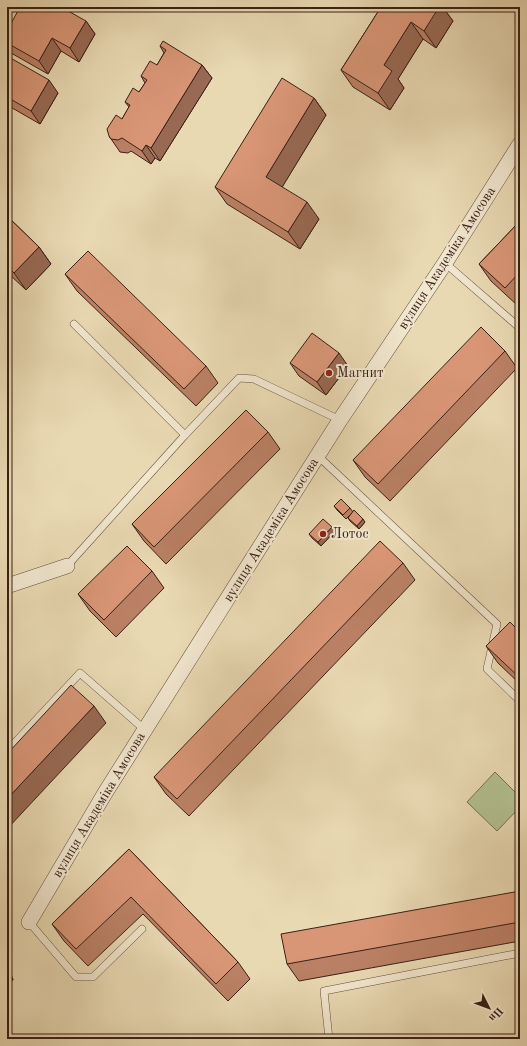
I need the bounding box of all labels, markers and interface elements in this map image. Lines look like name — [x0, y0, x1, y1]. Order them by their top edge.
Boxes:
street label: вулиця Академіка Амосова — [396, 184, 498, 332]
place label: Магнит — [337, 366, 384, 380]
marker: Магнит — [324, 368, 334, 378]
street label: вулиця Академіка Амосова — [221, 455, 321, 604]
place label: Лотос — [331, 527, 369, 541]
marker: Лотос — [318, 529, 328, 539]
street label: вулиця Академіка Амосова — [50, 730, 148, 880]
north arrow — [469, 988, 509, 1028]
text: Пн — [486, 1004, 504, 1023]

